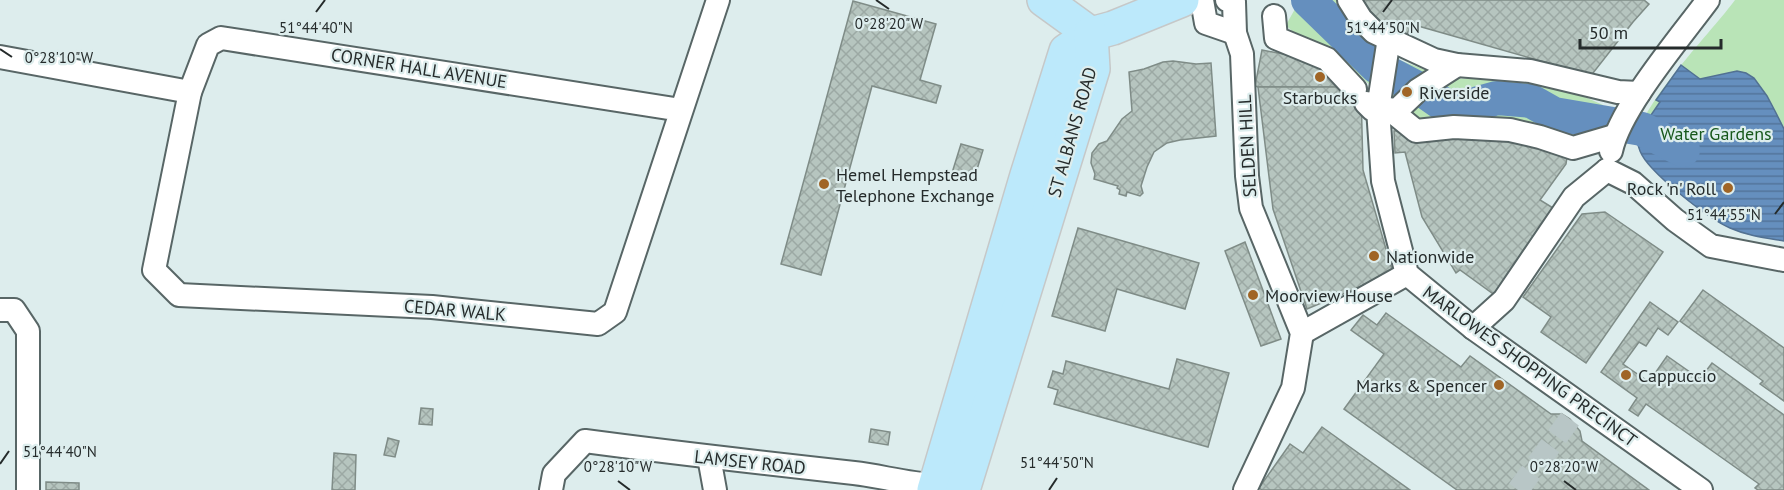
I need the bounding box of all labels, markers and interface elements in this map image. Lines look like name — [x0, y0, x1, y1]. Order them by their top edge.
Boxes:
scale bar — [1580, 12, 1721, 50]
text: 0°28'20"W — [855, 14, 924, 33]
text: 51°44'40"N — [279, 18, 353, 37]
text: 51°44'50"N — [1346, 18, 1420, 37]
text: 50 m — [1589, 21, 1628, 44]
street label: CORNER HALL AVENUE — [329, 43, 509, 93]
text: 0°28'10"W — [25, 48, 94, 67]
street label: ST ALBANS ROAD — [1042, 64, 1102, 200]
marker: Starbucks — [1313, 70, 1327, 84]
place label: Riverside — [1419, 81, 1490, 104]
marker: Riverside — [1400, 85, 1414, 99]
place label: Starbucks — [1283, 86, 1357, 109]
street label: SELDEN HILL — [1233, 94, 1261, 198]
park label: Water Gardens — [1660, 122, 1772, 145]
place label: Hemel Hempstead Telephone Exchange — [836, 163, 994, 207]
marker: Hemel Hempstead Telephone Exchange — [817, 177, 831, 191]
place label: Rock 'n' Roll — [1627, 177, 1717, 200]
marker: Rock 'n' Roll — [1721, 181, 1735, 195]
text: 51°44'55"N — [1687, 205, 1761, 224]
place label: Nationwide — [1386, 245, 1474, 268]
marker: Nationwide — [1367, 249, 1381, 263]
street label: MARLOWES SHOPPING PRECINCT — [1418, 280, 1642, 452]
place label: Moorview House — [1265, 284, 1393, 307]
marker: Moorview House — [1246, 288, 1260, 302]
street label: CEDAR WALK — [403, 294, 507, 326]
place label: Cappuccio — [1638, 364, 1716, 387]
marker: Cappuccio — [1619, 368, 1633, 382]
place label: Marks & Spencer — [1356, 374, 1487, 397]
marker: Marks & Spencer — [1492, 378, 1506, 392]
text: 51°44'40"N — [23, 442, 97, 461]
street label: LAMSEY ROAD — [693, 445, 807, 479]
text: 51°44'50"N — [1020, 453, 1094, 472]
text: 0°28'10"W — [584, 457, 653, 476]
text: 0°28'20"W — [1530, 457, 1599, 476]

